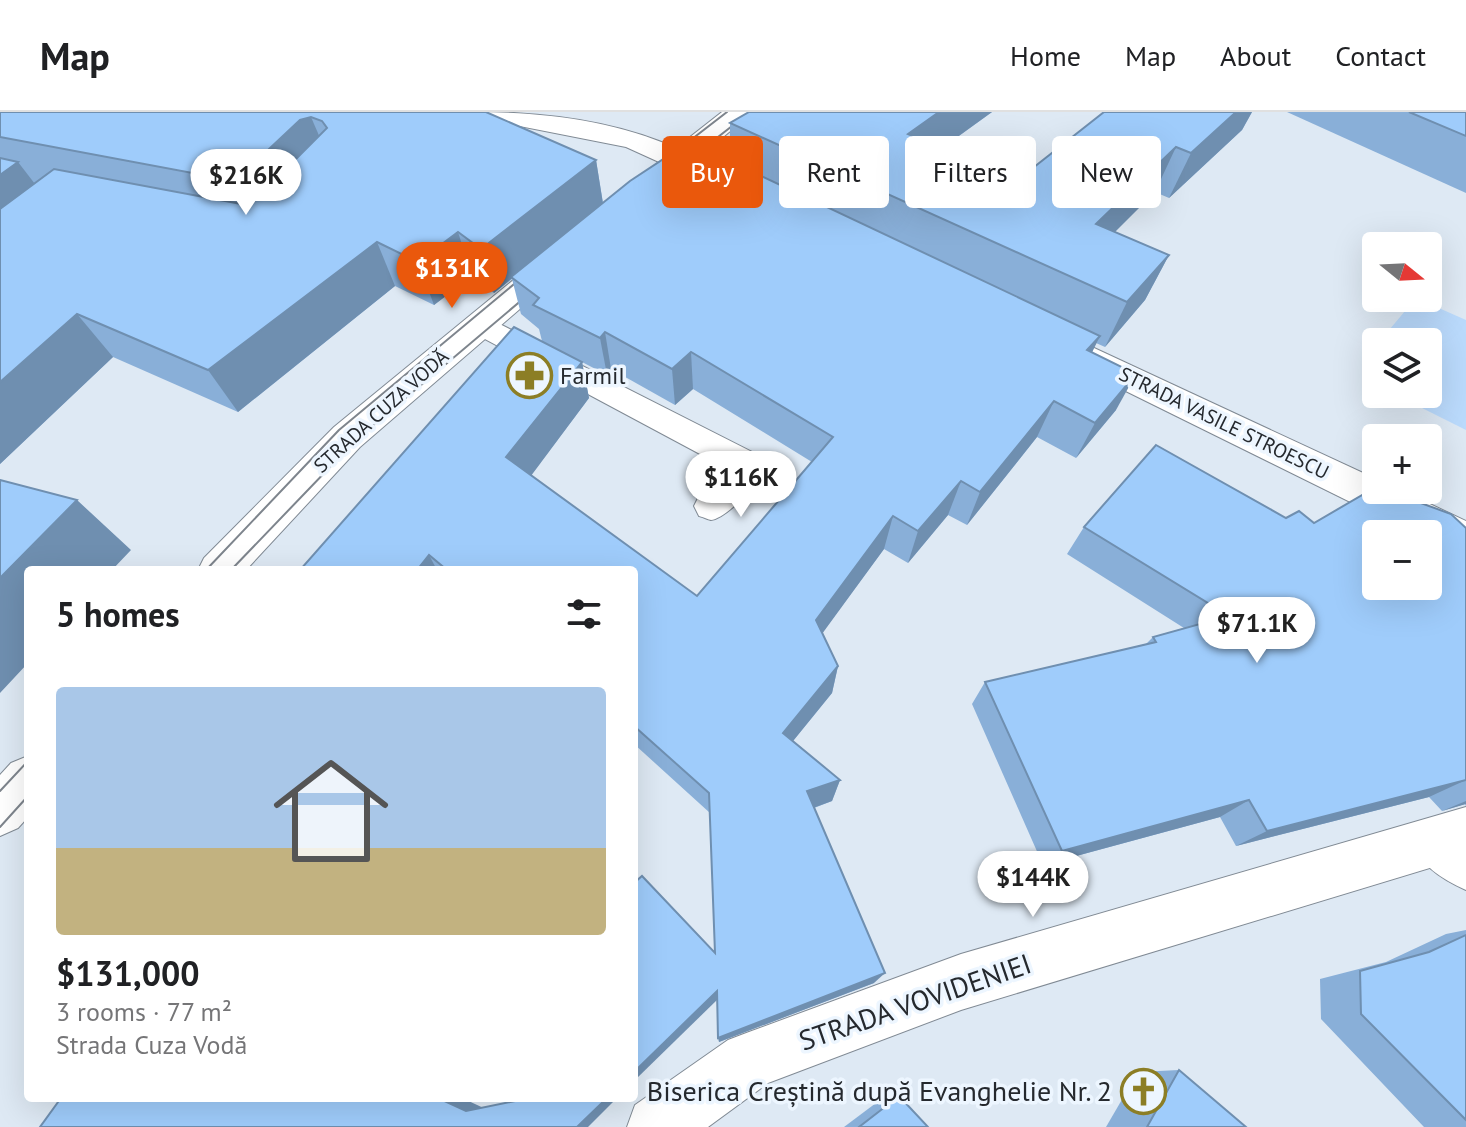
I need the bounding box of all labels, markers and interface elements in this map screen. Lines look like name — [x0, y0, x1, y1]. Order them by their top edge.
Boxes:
text: Map — [40, 31, 110, 80]
text: Home — [1010, 37, 1081, 74]
text: Map — [1125, 37, 1176, 74]
text: About — [1220, 37, 1291, 74]
text: Contact — [1335, 37, 1426, 74]
chip: Buy — [662, 136, 763, 208]
chip: Rent — [779, 136, 889, 208]
chip: Filters — [905, 136, 1036, 208]
chip: New — [1052, 136, 1161, 208]
pin: $216K — [190, 149, 302, 217]
text: $216K — [208, 158, 284, 191]
north arrow — [1362, 232, 1442, 312]
map controls — [1362, 232, 1442, 600]
pin: $131K — [396, 242, 508, 310]
text: $131K — [414, 251, 490, 284]
button: layers — [1362, 328, 1442, 408]
street label: STRADA CUZA VODĂ — [308, 343, 454, 479]
pharmacy icon: Farmil — [505, 352, 553, 400]
place label: Farmil — [560, 360, 625, 391]
street label: STRADA VASILE STROESCU — [1115, 361, 1333, 485]
button: + — [1362, 424, 1442, 504]
pin: $116K — [685, 451, 797, 519]
text: $116K — [703, 460, 779, 493]
button: − — [1362, 520, 1442, 600]
text: 5 homes — [56, 592, 180, 636]
icon: filters — [562, 592, 606, 636]
pin: $71.1K — [1192, 597, 1322, 665]
text: $71.1K — [1216, 606, 1298, 639]
icon: home — [259, 739, 403, 883]
pin: $144K — [977, 851, 1089, 919]
text: $144K — [995, 860, 1071, 893]
street label: STRADA VOVIDENIEI — [794, 944, 1036, 1059]
text: $131,000 — [56, 951, 200, 995]
text: 3 rooms · 77 m² — [56, 995, 232, 1028]
text: Strada Cuza Vodă — [56, 1028, 247, 1061]
church icon: Biserica Creștină după Evanghelie Nr. 2 — [1119, 1067, 1167, 1115]
place label: Biserica Creștină după Evanghelie Nr. 2 — [647, 1072, 1112, 1109]

